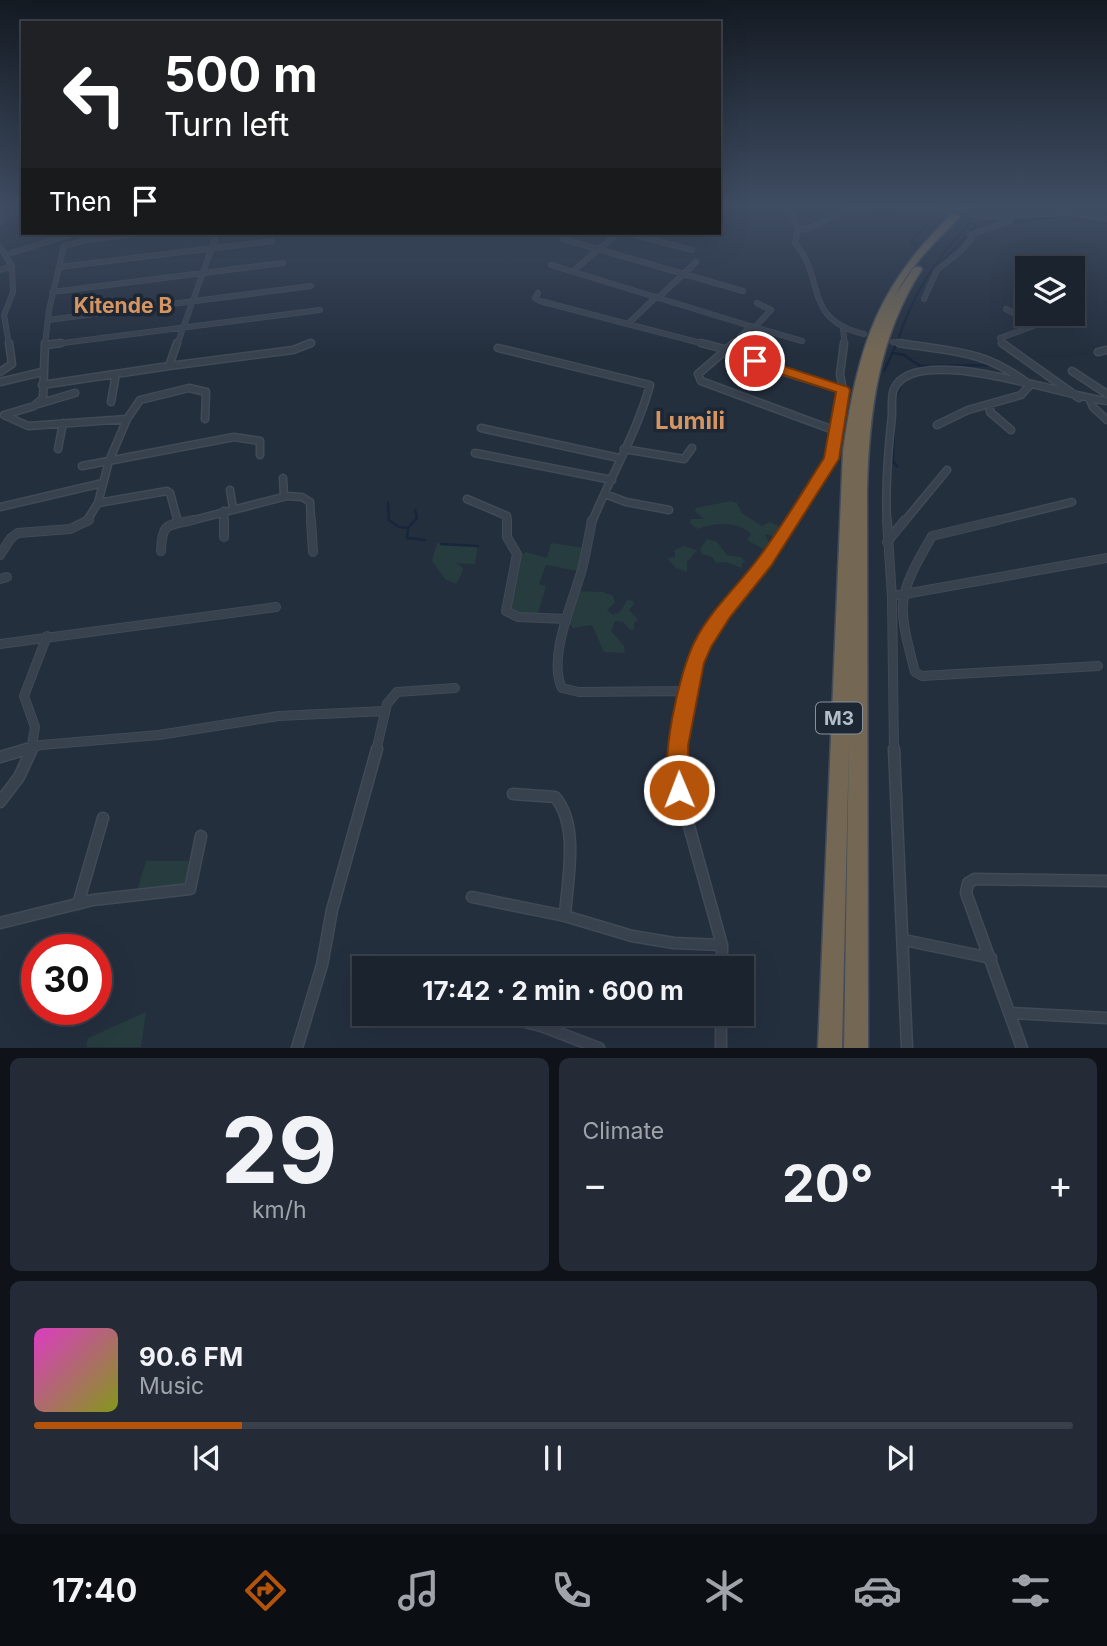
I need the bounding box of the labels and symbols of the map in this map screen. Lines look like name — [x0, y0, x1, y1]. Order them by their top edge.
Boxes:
district label: Kitende B — [74, 293, 172, 318]
pin — [725, 331, 785, 391]
district label: Lumili — [655, 406, 725, 435]
road number: M3 — [816, 702, 862, 734]
position arrow — [642, 753, 716, 827]
speed limit sign: 30 — [21, 934, 112, 1025]

